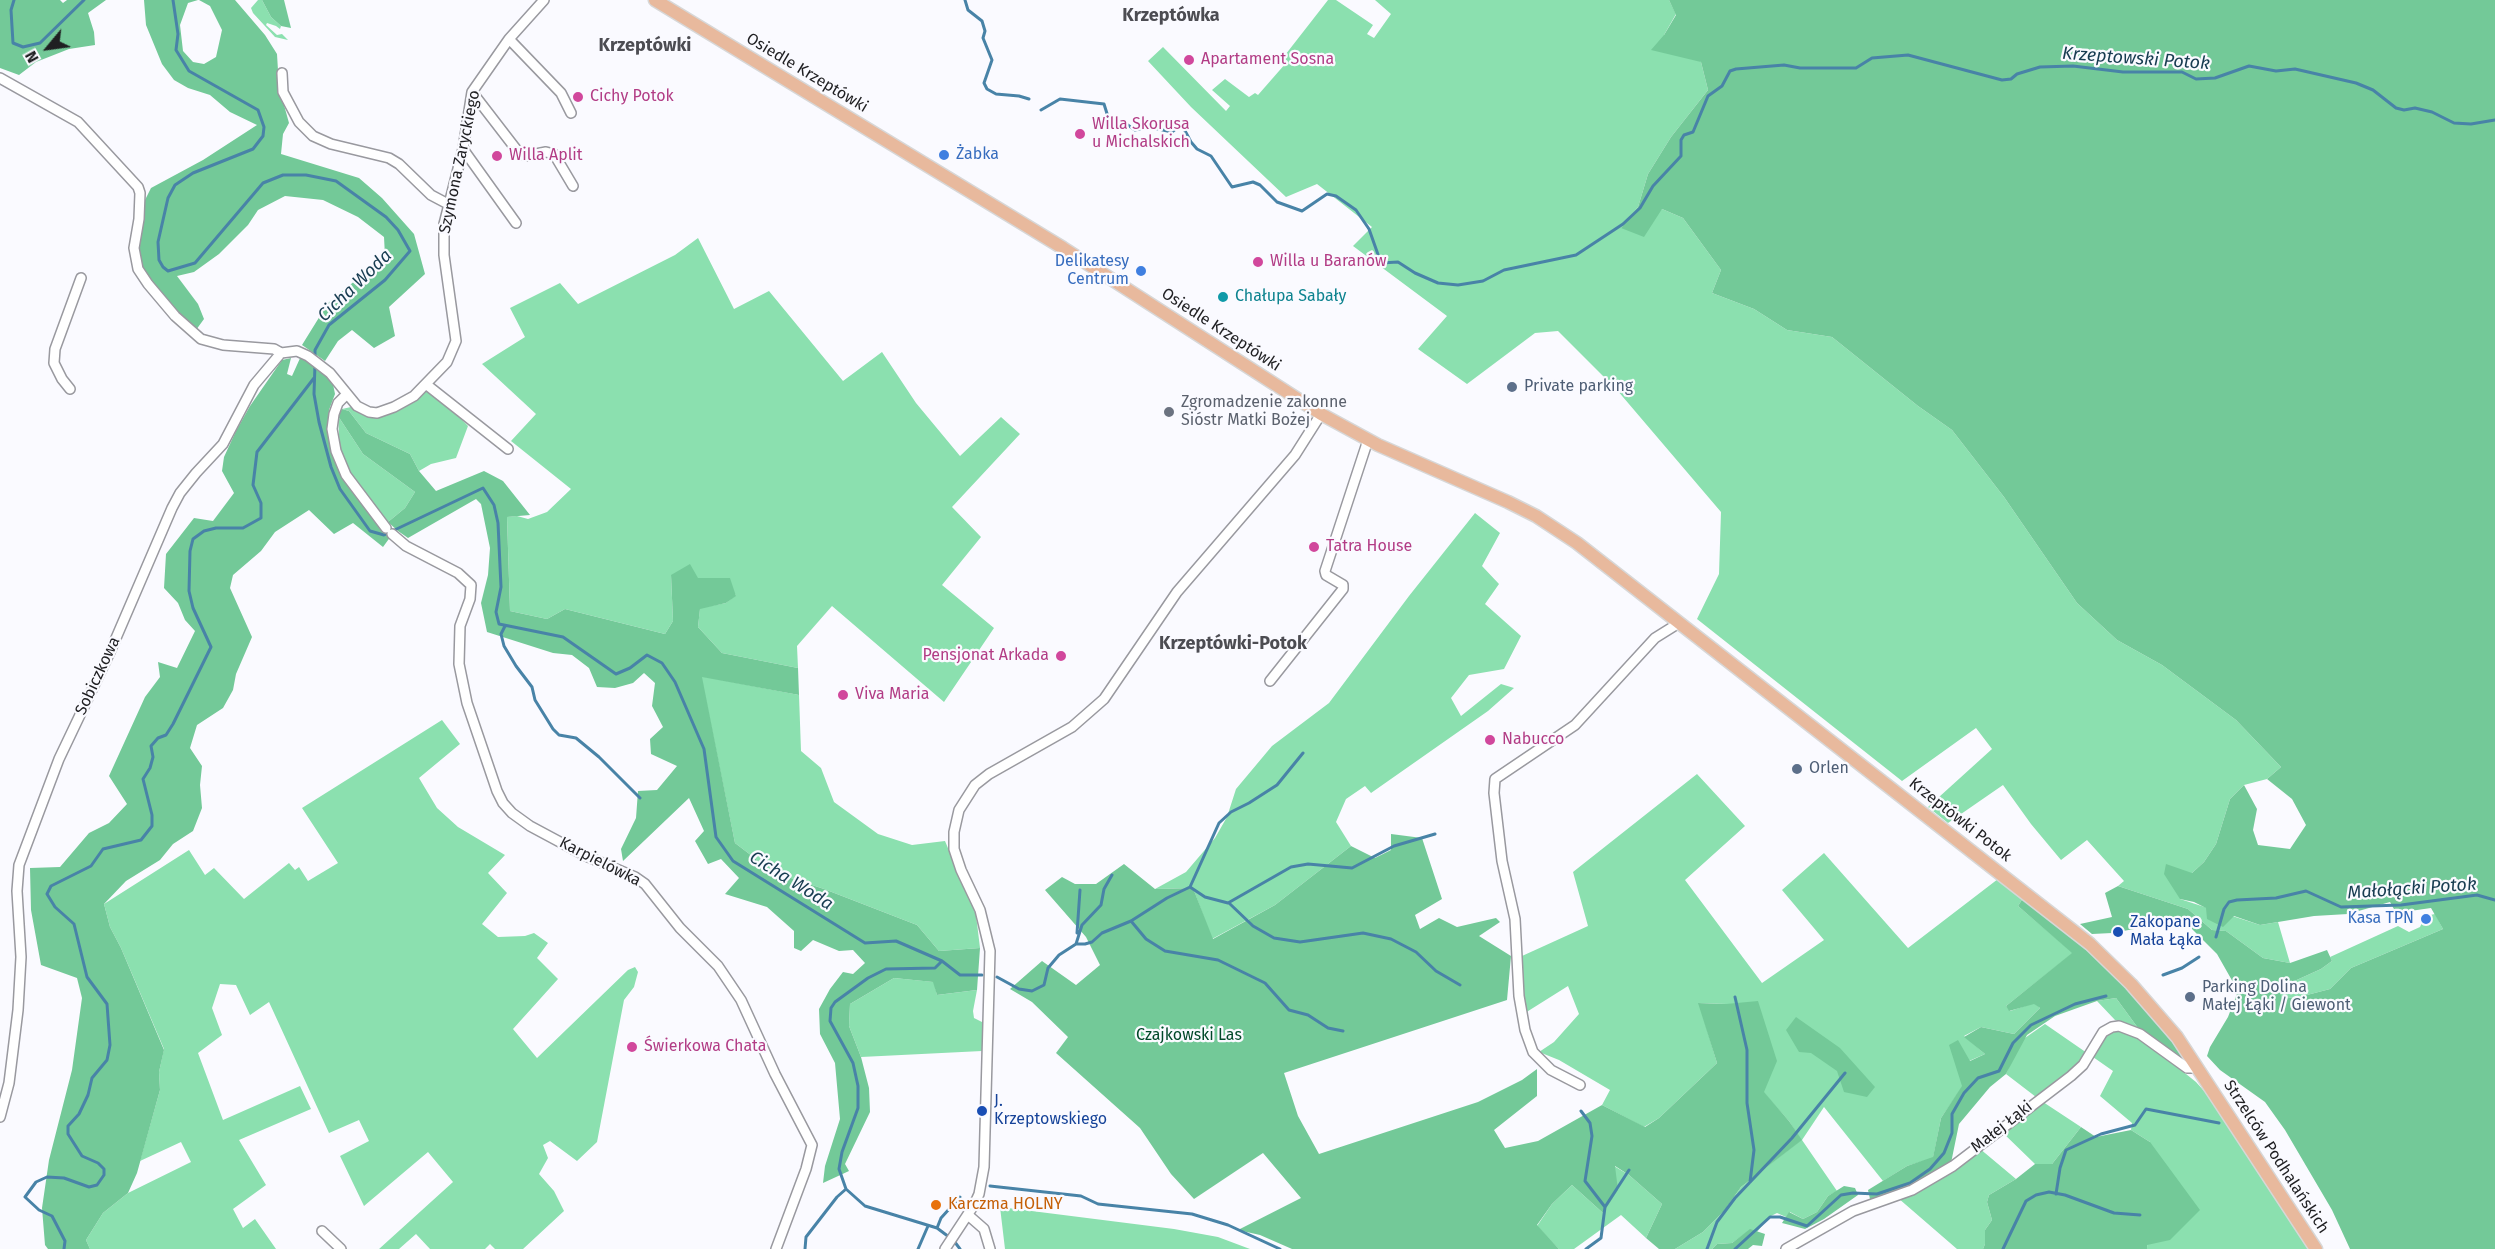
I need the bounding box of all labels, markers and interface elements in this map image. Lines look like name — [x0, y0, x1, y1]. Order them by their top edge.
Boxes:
district label: Krzeptówka — [1122, 5, 1220, 27]
north arrow — [18, 18, 78, 78]
street label: Osiedle Krzeptówki — [743, 29, 871, 117]
district label: Krzeptówki — [599, 35, 691, 57]
water label: Krzeptowski Potok — [2061, 43, 2211, 75]
text: N — [21, 48, 43, 66]
place label: Apartament Sosna — [1201, 50, 1334, 70]
marker: Apartament Sosna — [1182, 53, 1196, 67]
place label: Cichy Potok — [590, 87, 674, 107]
street label: Szymona Zaryckiego — [435, 89, 485, 235]
marker: Cichy Potok — [571, 90, 585, 104]
place label: Willa Skorusa u Michalskich — [1092, 115, 1190, 153]
marker: Willa Skorusa u Michalskich — [1073, 127, 1087, 141]
place label: Żabka — [956, 145, 999, 165]
place label: Willa Aplit — [509, 146, 583, 166]
marker: Żabka — [937, 148, 951, 162]
marker: Willa Aplit — [490, 149, 504, 163]
water label: Cicha Woda — [313, 245, 397, 327]
place label: Delikatesy Centrum — [1055, 252, 1129, 290]
place label: Willa u Baranów — [1270, 252, 1386, 272]
marker: Willa u Baranów — [1251, 255, 1265, 269]
marker: Delikatesy Centrum — [1134, 264, 1148, 278]
street label: Osiedle Krzeptówki — [1158, 284, 1284, 376]
place label: Chałupa Sabały — [1235, 287, 1346, 307]
marker: Chałupa Sabały — [1216, 290, 1230, 304]
place label: Private parking — [1524, 377, 1633, 397]
marker: Private parking — [1505, 380, 1519, 394]
place label: Zgromadzenie zakonne Sióstr Matki Bożej — [1181, 393, 1347, 431]
marker: Zgromadzenie zakonne Sióstr Matki Bożej — [1162, 405, 1176, 419]
place label: Tatra House — [1326, 537, 1412, 557]
marker: Tatra House — [1307, 540, 1321, 554]
district label: Krzeptówki-Potok — [1159, 633, 1307, 655]
street label: Sobiczkowa — [72, 634, 124, 718]
place label: Pensjonat Arkada — [922, 646, 1049, 666]
marker: Pensjonat Arkada — [1054, 649, 1068, 663]
place label: Viva Maria — [855, 685, 930, 705]
marker: Viva Maria — [836, 688, 850, 702]
place label: Nabucco — [1502, 730, 1564, 750]
marker: Nabucco — [1483, 733, 1497, 747]
place label: Orlen — [1809, 759, 1849, 779]
marker: Orlen — [1790, 762, 1804, 776]
street label: Krzeptówki Potok — [1905, 774, 2015, 866]
street label: Karpielówka — [556, 833, 644, 891]
water label: Cicha Woda — [745, 847, 837, 915]
water label: Małołącki Potok — [2347, 874, 2477, 904]
place label: Kasa TPN — [2347, 909, 2414, 929]
marker: Kasa TPN — [2419, 912, 2433, 926]
place label: Zakopane Mała Łąka — [2130, 913, 2202, 951]
marker: Zakopane Mała Łąka — [2111, 925, 2125, 939]
place label: Parking Dolina Małej Łąki / Giewont — [2202, 978, 2351, 1016]
marker: Parking Dolina Małej Łąki / Giewont — [2183, 990, 2197, 1004]
park label: Czajkowski Las — [1136, 1026, 1242, 1046]
place label: Świerkowa Chata — [644, 1037, 766, 1057]
marker: Świerkowa Chata — [625, 1040, 639, 1054]
street label: Strzelców Podhalańskich — [2219, 1077, 2333, 1237]
place label: J. Krzeptowskiego — [994, 1092, 1107, 1130]
street label: Małej Łąki — [1967, 1097, 2037, 1157]
marker: J. Krzeptowskiego — [975, 1104, 989, 1118]
place label: Karczma HOLNY — [948, 1195, 1063, 1215]
marker: Karczma HOLNY — [929, 1198, 943, 1212]

